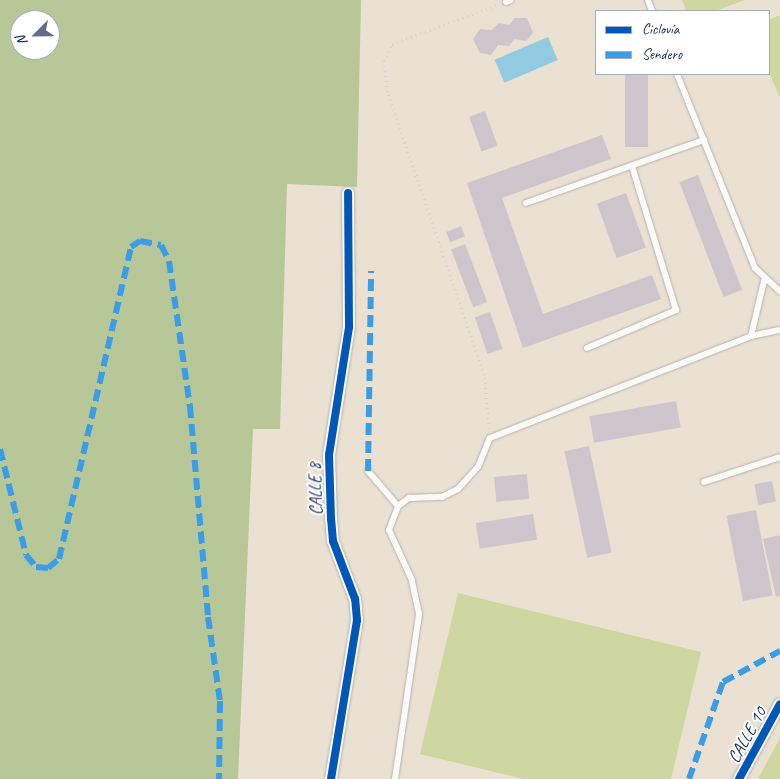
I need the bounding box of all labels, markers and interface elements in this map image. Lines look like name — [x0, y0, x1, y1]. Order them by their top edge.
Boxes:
north arrow — [10, 10, 60, 60]
legend — [595, 10, 770, 75]
text: Ciclovía — [642, 20, 679, 39]
text: N — [12, 33, 31, 48]
text: Sendero — [642, 45, 682, 64]
street label: CALLE 8 — [304, 462, 326, 516]
street label: CALLE 10 — [723, 703, 771, 767]

